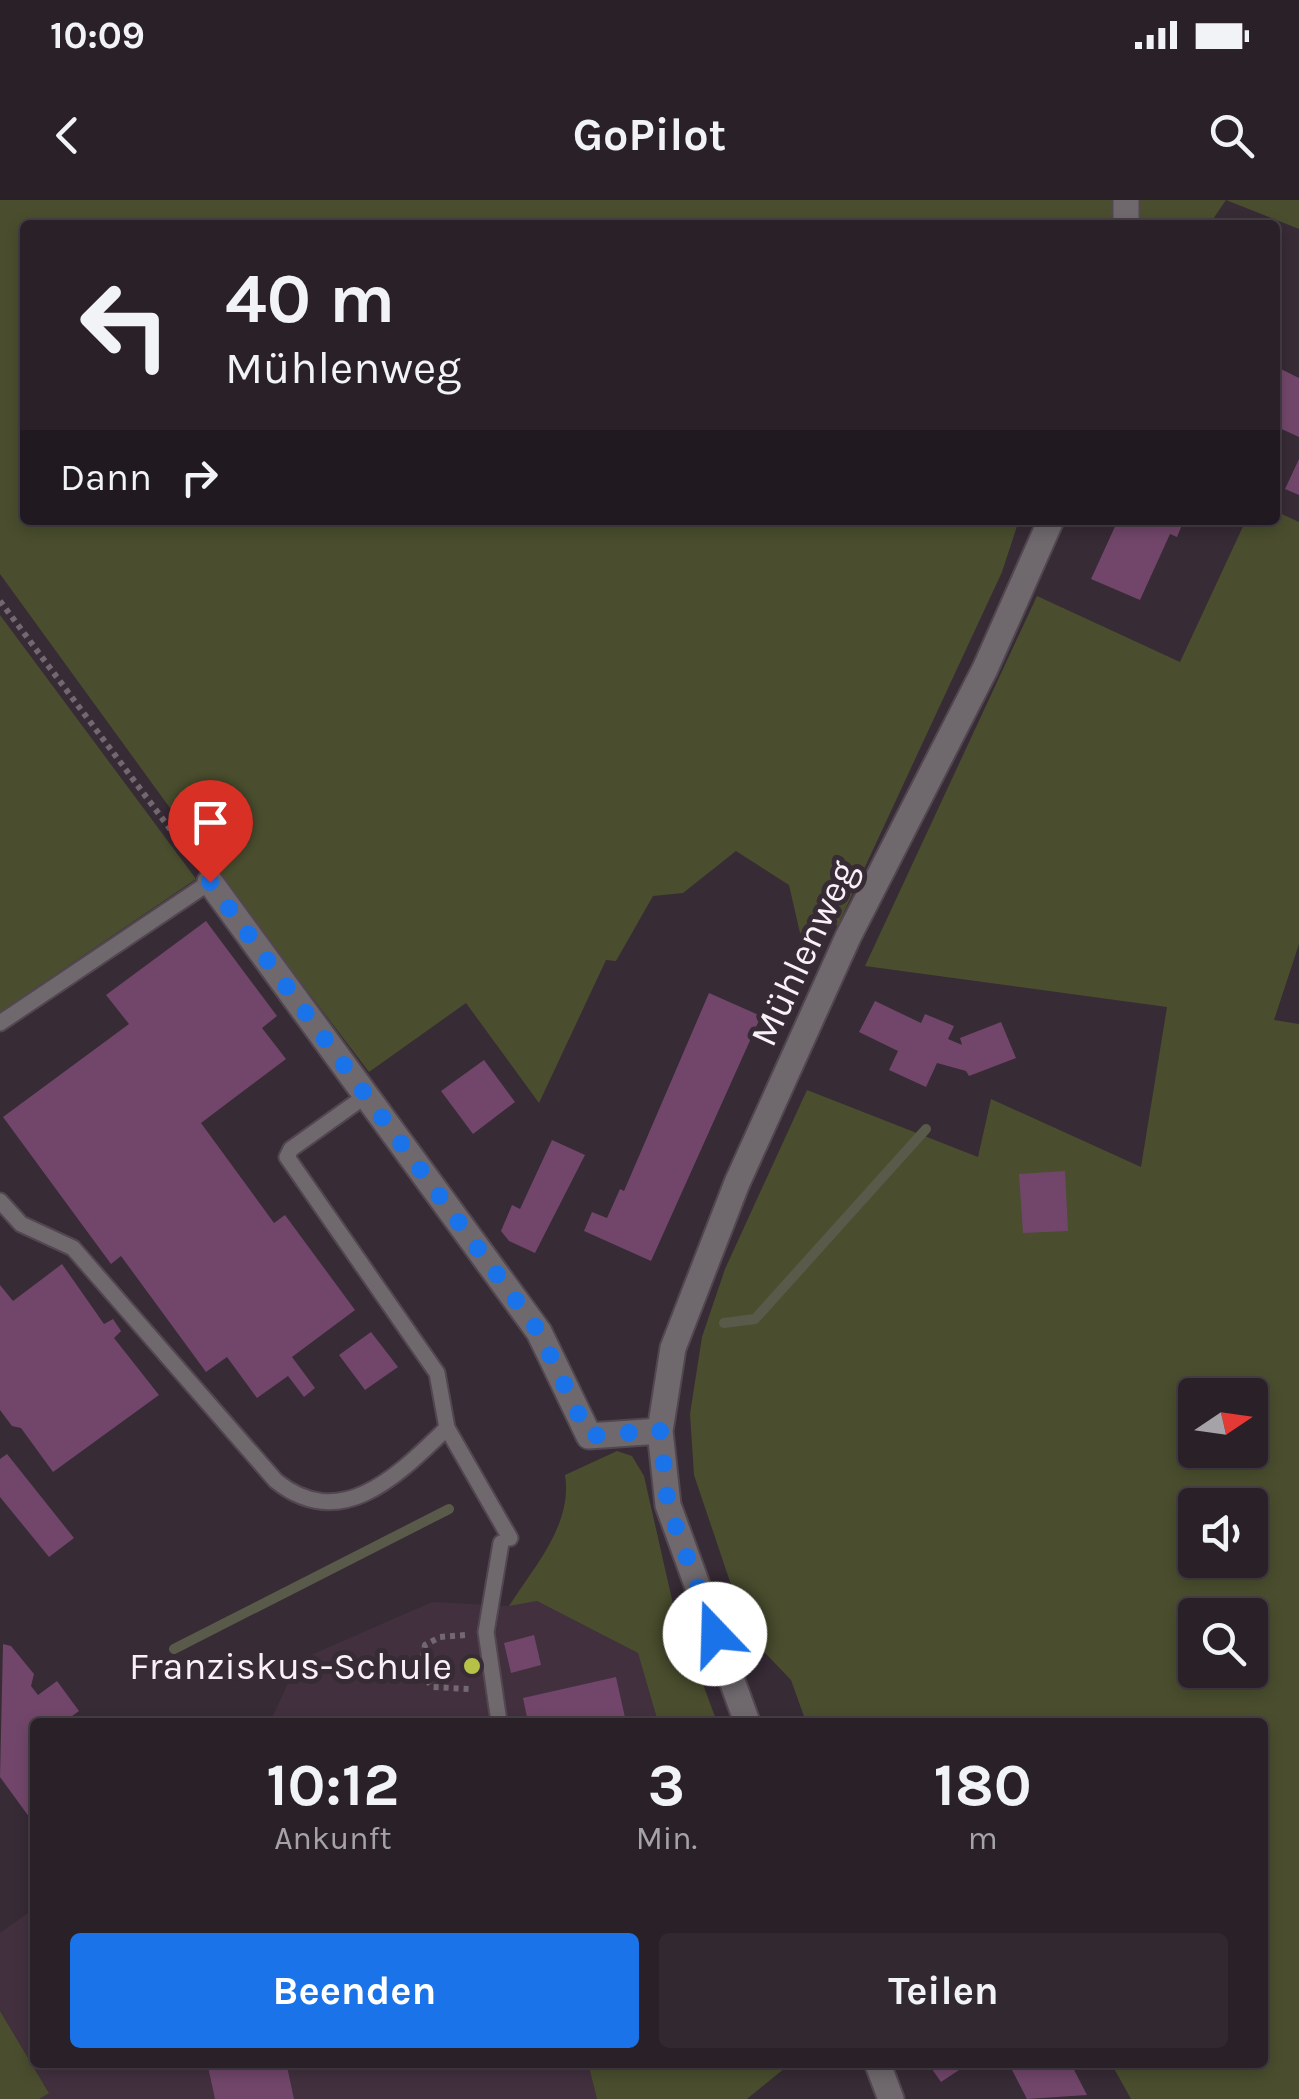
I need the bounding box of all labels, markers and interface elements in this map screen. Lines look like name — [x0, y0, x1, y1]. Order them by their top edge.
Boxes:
text: 10:09 — [50, 13, 145, 58]
icon: back — [40, 108, 95, 163]
icon: search — [1204, 108, 1259, 163]
text: GoPilot — [573, 109, 726, 161]
text: 40 m — [225, 258, 395, 340]
icon: left — [60, 260, 190, 390]
text: Mühlenweg — [225, 342, 462, 394]
icon: right — [172, 450, 227, 505]
text: Dann — [60, 455, 152, 500]
pin — [168, 780, 253, 883]
icon: arrive — [183, 795, 238, 850]
street label: Mühlenweg — [741, 853, 866, 1053]
north arrow — [1178, 1378, 1268, 1468]
map controls — [1178, 1378, 1268, 1688]
button: sound — [1178, 1488, 1268, 1578]
position arrow — [663, 1582, 767, 1686]
button: search — [1178, 1598, 1268, 1688]
place label: Franziskus-Schule — [129, 1644, 452, 1689]
marker: Franziskus-Schule — [461, 1655, 483, 1677]
text: 10:12 — [266, 1750, 399, 1820]
text: 3 — [648, 1750, 685, 1820]
text: 180 — [934, 1750, 1032, 1820]
text: Ankunft — [274, 1820, 392, 1857]
text: Min. — [636, 1820, 697, 1857]
text: m — [968, 1820, 998, 1857]
button: Beenden — [70, 1933, 639, 2048]
button: Teilen — [659, 1933, 1228, 2048]

